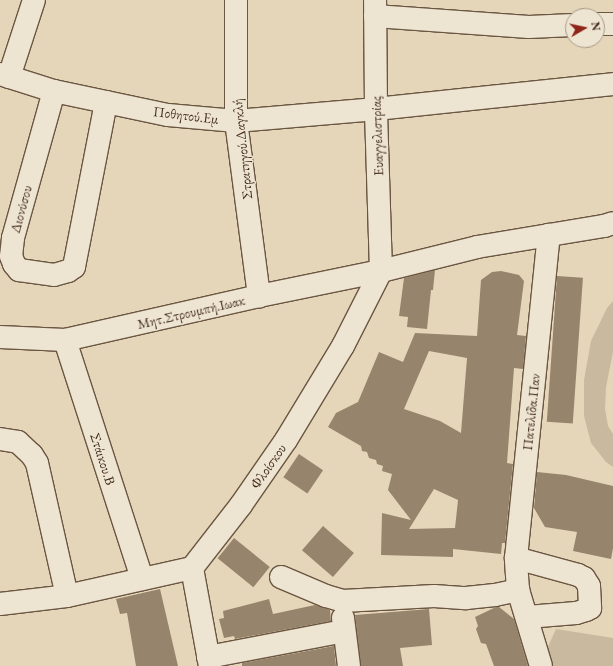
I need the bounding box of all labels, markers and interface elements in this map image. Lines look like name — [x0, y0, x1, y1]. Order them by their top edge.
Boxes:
north arrow — [565, 8, 605, 48]
text: N — [588, 21, 603, 32]
street label: Ευαγγελιστρίας — [367, 96, 387, 176]
street label: Στρατηγού.Δαγκλή — [228, 98, 256, 200]
street label: Ποθητού.Εμ — [152, 103, 220, 127]
street label: Διονύσου — [7, 183, 35, 235]
street label: Μητ.Στρουμπή.Ιωακ — [136, 291, 246, 333]
street label: Πατελίδα.Παν — [519, 373, 543, 451]
street label: Στάικου.Β — [87, 431, 119, 487]
street label: Φλοίσκου — [247, 440, 289, 492]

